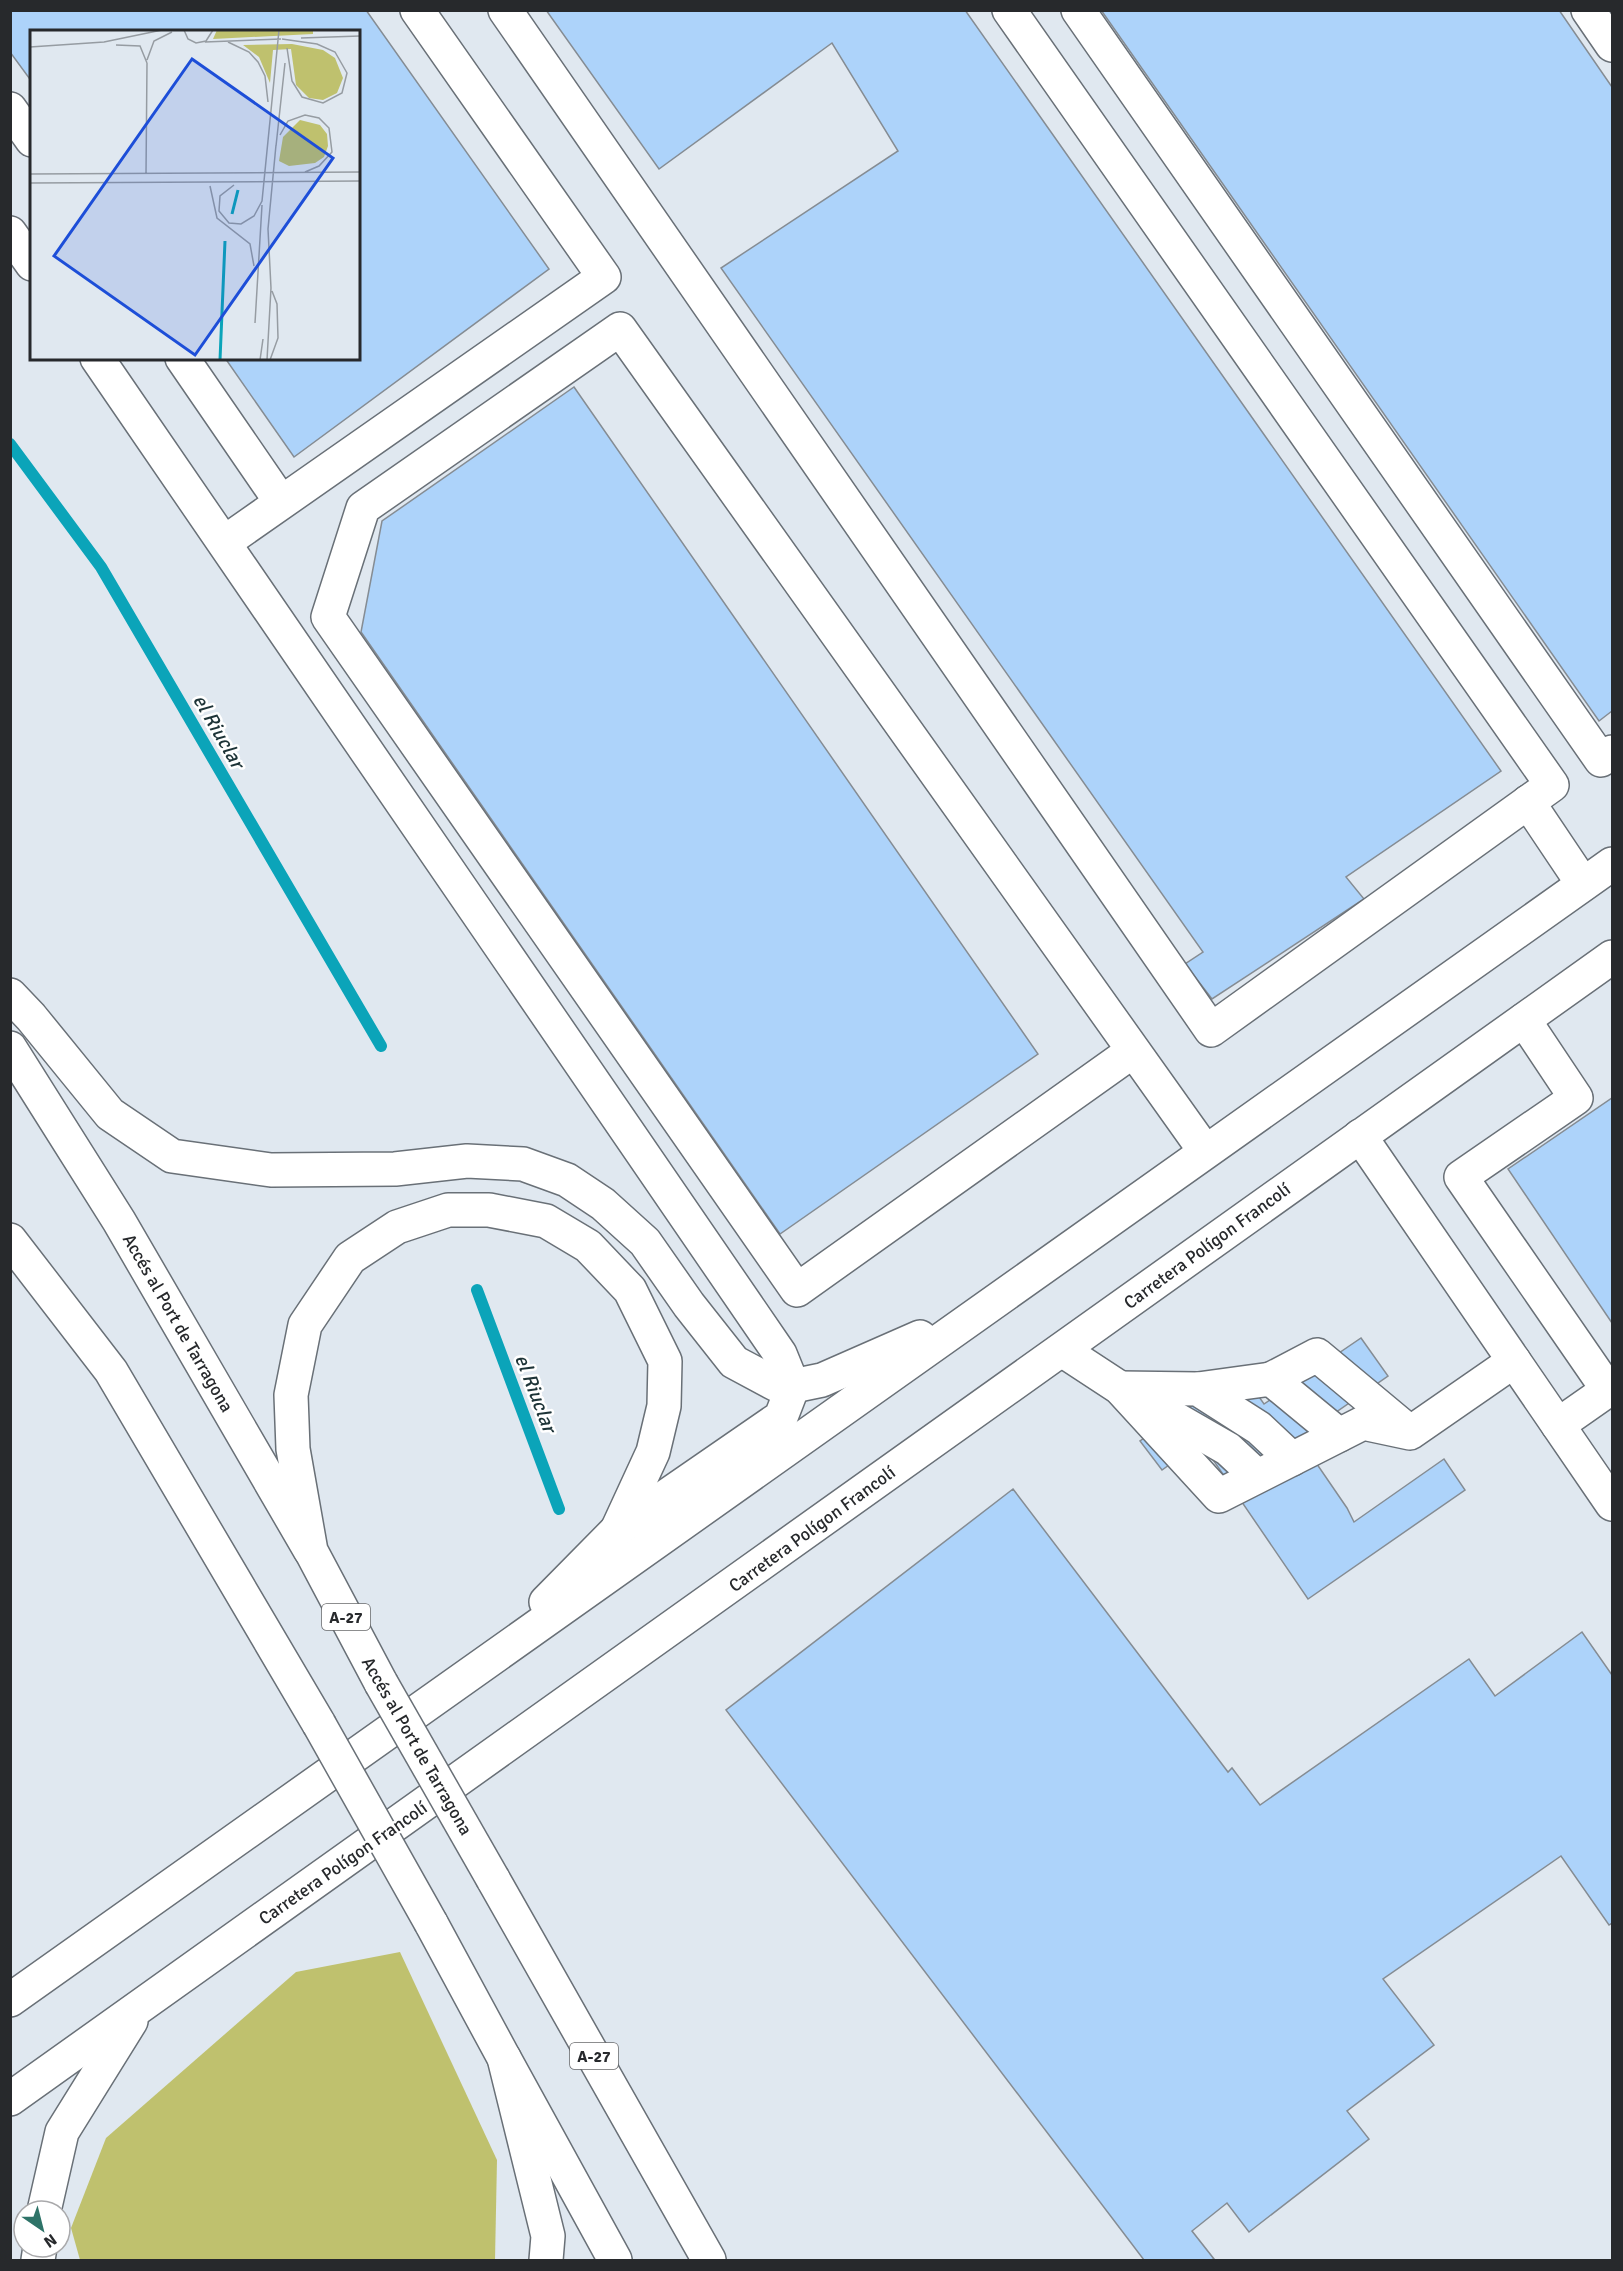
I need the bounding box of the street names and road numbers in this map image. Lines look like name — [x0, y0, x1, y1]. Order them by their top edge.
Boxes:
street label: Carretera Polígon Francolí — [1119, 1178, 1295, 1314]
street label: Accés al Port de Tarragona — [118, 1230, 238, 1416]
street label: Carretera Polígon Francolí — [724, 1461, 900, 1597]
road number: A-27 — [322, 1604, 370, 1630]
street label: Accés al Port de Tarragona — [357, 1653, 477, 1839]
street label: Carretera Polígon Francolí — [255, 1796, 432, 1930]
road number: A-27 — [570, 2043, 618, 2069]

